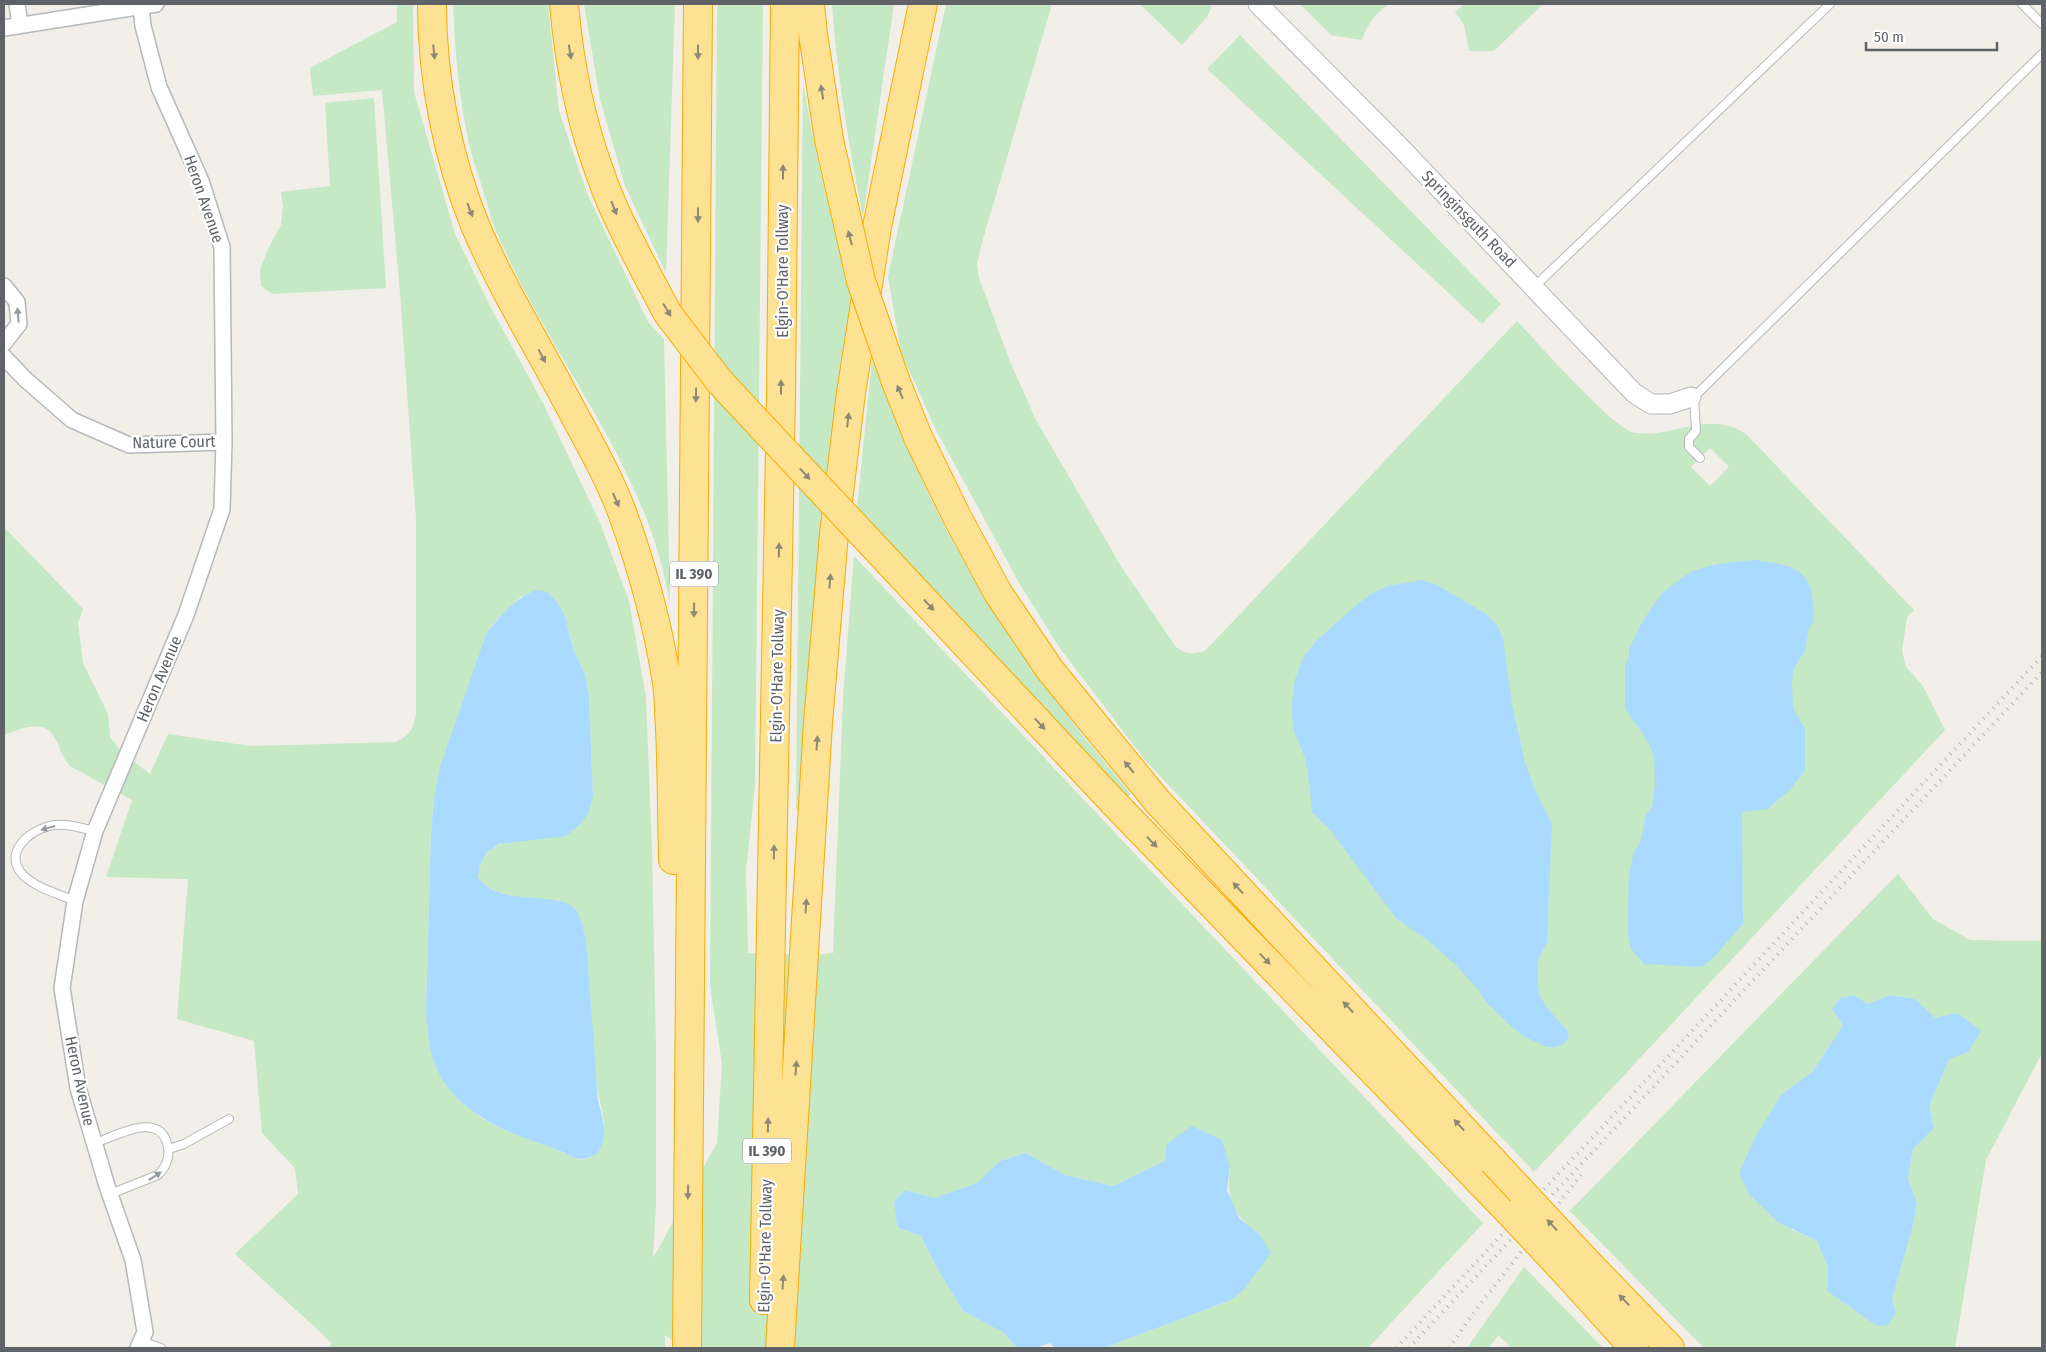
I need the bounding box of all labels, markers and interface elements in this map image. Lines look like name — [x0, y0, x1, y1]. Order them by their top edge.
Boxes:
scale bar — [1866, 20, 1997, 52]
text: 50 m — [1874, 28, 1904, 46]
one-way arrow — [566, 44, 574, 60]
one-way arrow — [430, 45, 438, 61]
one-way arrow — [694, 45, 702, 61]
one-way arrow — [817, 84, 825, 100]
street label: Heron Avenue — [180, 153, 228, 245]
one-way arrow — [779, 164, 787, 180]
street label: Springinsguth Road — [1418, 166, 1520, 272]
one-way arrow — [610, 201, 618, 216]
one-way arrow — [467, 203, 474, 218]
street label: Elgin-O'Hare Tollway — [773, 203, 792, 338]
one-way arrow — [694, 207, 702, 223]
one-way arrow — [846, 230, 854, 245]
one-way arrow — [662, 303, 671, 316]
one-way arrow — [14, 306, 22, 322]
one-way arrow — [538, 348, 546, 363]
one-way arrow — [777, 379, 785, 395]
one-way arrow — [896, 384, 904, 399]
one-way arrow — [692, 387, 700, 403]
one-way arrow — [844, 412, 852, 428]
street label: Nature Court — [132, 432, 217, 452]
one-way arrow — [799, 467, 811, 479]
one-way arrow — [613, 493, 621, 507]
one-way arrow — [775, 541, 783, 557]
road number: IL 390 — [670, 562, 718, 586]
one-way arrow — [827, 573, 835, 589]
one-way arrow — [923, 599, 935, 611]
one-way arrow — [690, 602, 698, 618]
street label: Elgin-O'Hare Tollway — [766, 608, 788, 743]
street label: Heron Avenue — [132, 633, 186, 725]
one-way arrow — [1034, 718, 1046, 730]
one-way arrow — [813, 735, 821, 751]
one-way arrow — [1123, 761, 1134, 774]
one-way arrow — [40, 824, 55, 832]
one-way arrow — [1146, 836, 1158, 848]
one-way arrow — [770, 844, 778, 860]
one-way arrow — [1232, 882, 1244, 894]
one-way arrow — [803, 897, 811, 913]
one-way arrow — [1258, 953, 1270, 965]
one-way arrow — [1342, 1001, 1354, 1013]
street label: Heron Avenue — [61, 1034, 99, 1128]
one-way arrow — [793, 1059, 801, 1075]
one-way arrow — [764, 1116, 772, 1132]
one-way arrow — [1453, 1120, 1465, 1132]
road number: IL 390 — [743, 1138, 791, 1164]
one-way arrow — [148, 1171, 161, 1180]
street label: Elgin-O'Hare Tollway — [754, 1178, 776, 1313]
one-way arrow — [684, 1184, 692, 1200]
one-way arrow — [1546, 1219, 1558, 1231]
one-way arrow — [779, 1274, 787, 1290]
one-way arrow — [1618, 1295, 1630, 1307]

